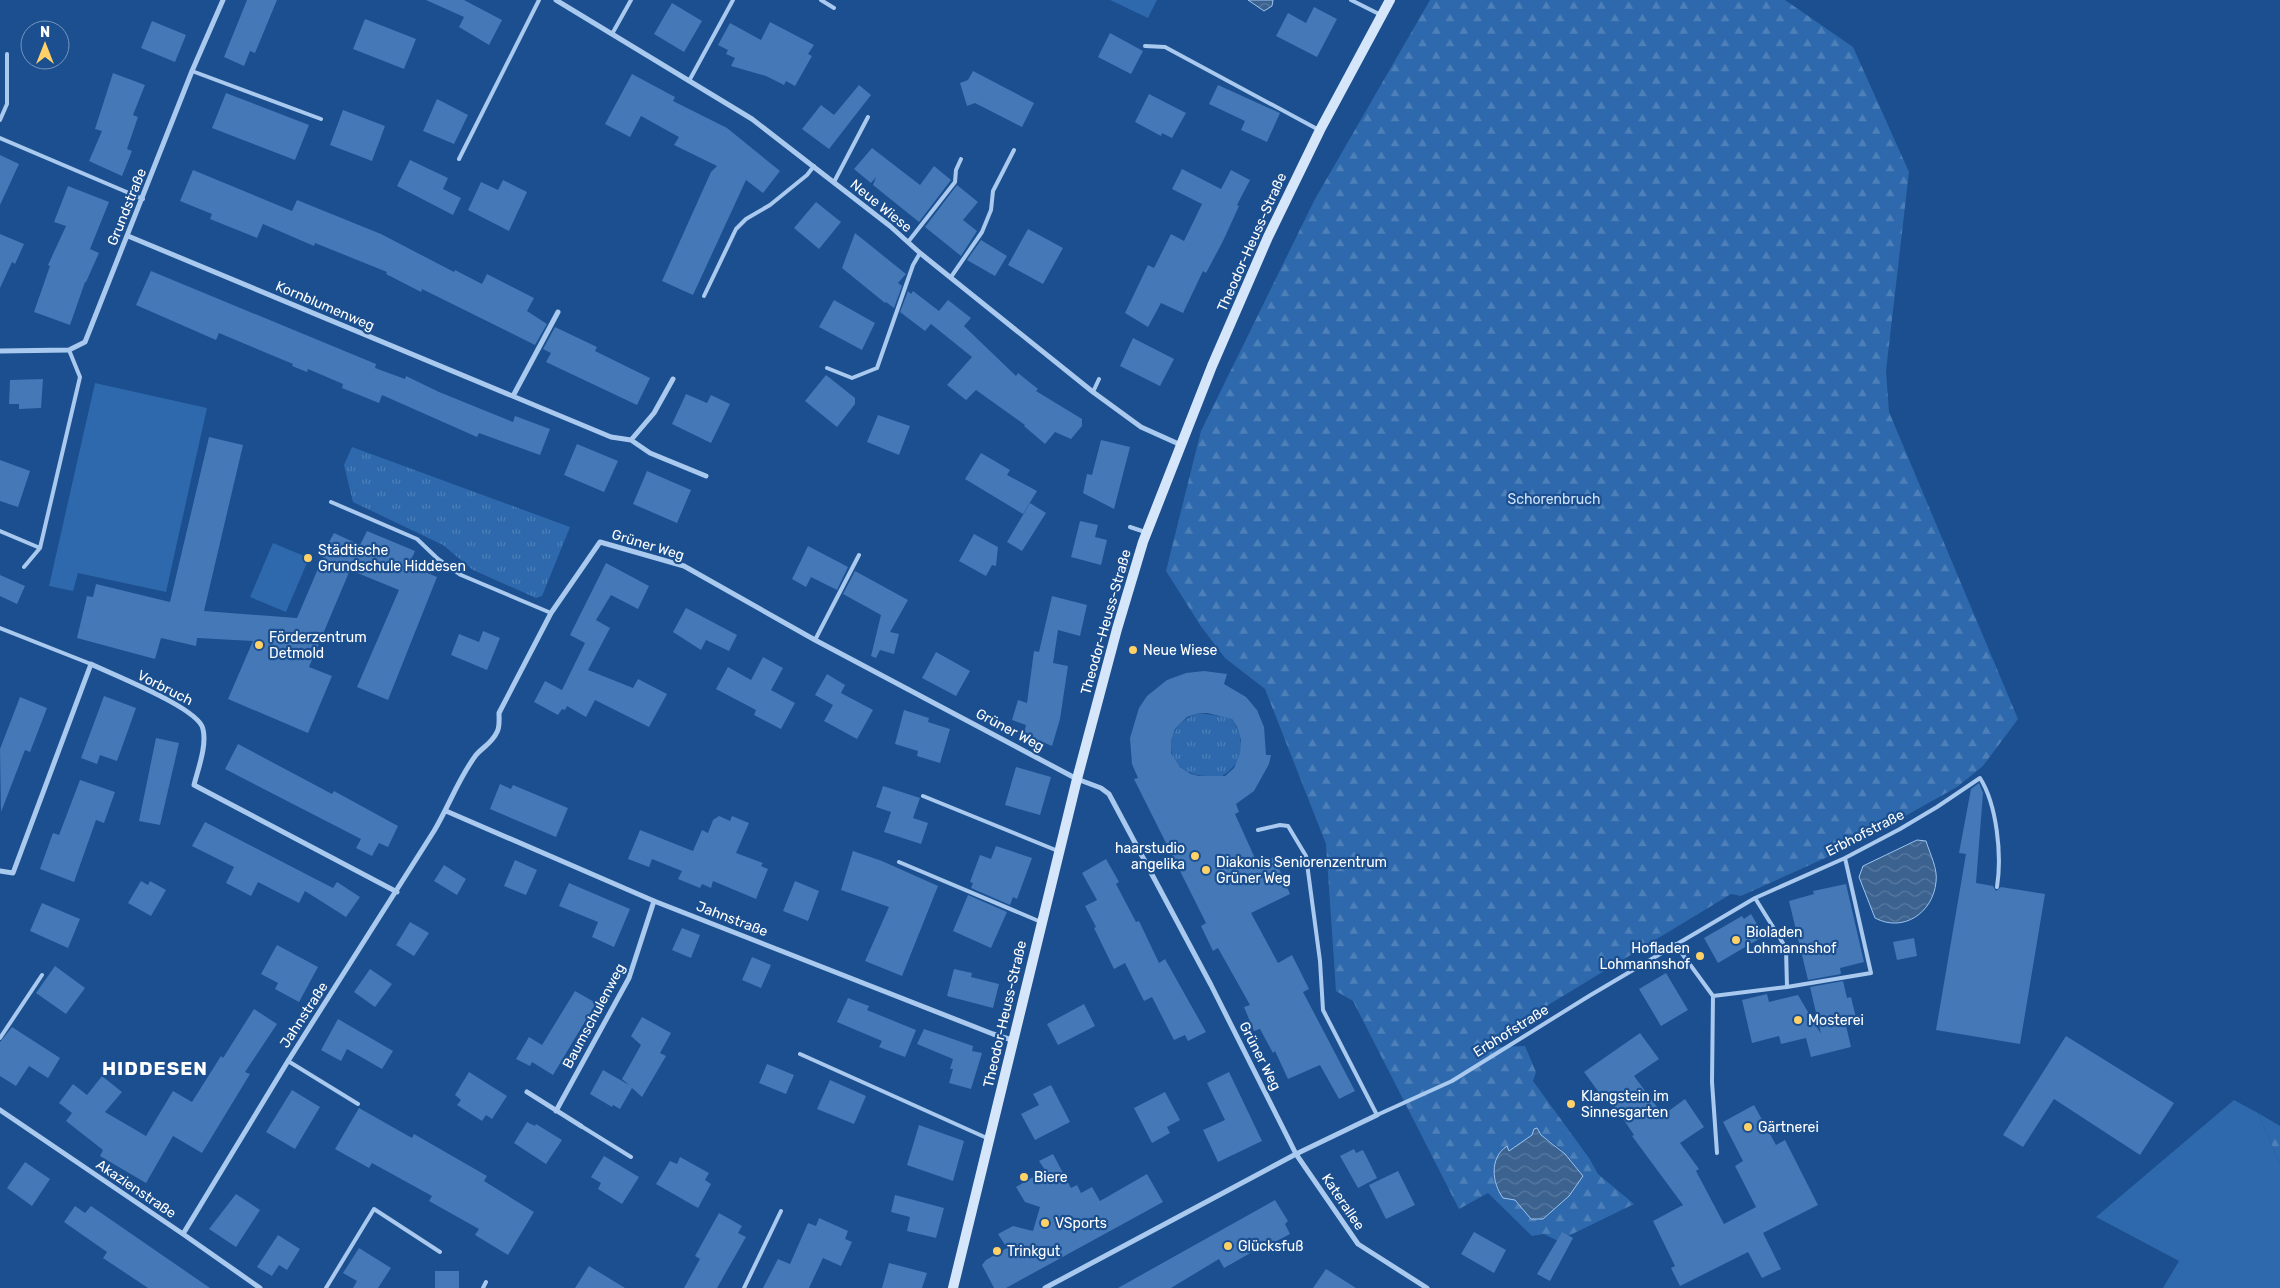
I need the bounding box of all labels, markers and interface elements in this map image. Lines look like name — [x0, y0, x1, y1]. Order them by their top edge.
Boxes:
north arrow — [20, 20, 70, 70]
text: N — [40, 24, 50, 41]
street label: Grundstraße — [104, 166, 150, 248]
street label: Theodor-Heuss-Straße — [1214, 170, 1290, 314]
street label: Neue Wiese — [847, 176, 915, 236]
street label: Kornblumenweg — [273, 277, 377, 335]
park label: Schorenbruch — [1508, 491, 1600, 508]
street label: Grüner Weg — [610, 526, 686, 564]
place label: Städtische Grundschule Hiddesen — [318, 542, 466, 575]
street label: Theodor-Heuss-Straße — [1077, 547, 1135, 697]
marker: Städtische Grundschule Hiddesen — [302, 552, 314, 564]
place label: Förderzentrum Detmold — [269, 629, 367, 662]
marker: Förderzentrum Detmold — [253, 639, 265, 651]
place label: Neue Wiese — [1143, 642, 1218, 659]
marker: Neue Wiese — [1127, 644, 1139, 656]
street label: Vorbruch — [134, 667, 196, 709]
street label: Grüner Weg — [973, 705, 1047, 755]
street label: Erbhofstraße — [1823, 806, 1907, 860]
place label: haarstudio angelika — [1115, 840, 1185, 873]
marker: haarstudio angelika — [1189, 850, 1201, 862]
place label: Diakonis Seniorenzentrum Grüner Weg — [1216, 854, 1387, 887]
marker: Diakonis Seniorenzentrum Grüner Weg — [1200, 864, 1212, 876]
street label: Jahnstraße — [694, 898, 770, 940]
place label: Bioladen Lohmannshof — [1746, 924, 1837, 957]
marker: Bioladen Lohmannshof — [1730, 934, 1742, 946]
street label: Theodor-Heuss-Straße — [980, 939, 1030, 1089]
place label: Hofladen Lohmannshof — [1600, 940, 1691, 973]
marker: Hofladen Lohmannshof — [1694, 950, 1706, 962]
street label: Baumschulenweg — [559, 961, 629, 1071]
street label: Jahnstraße — [276, 979, 332, 1051]
street label: Erbhofstraße — [1470, 1001, 1552, 1061]
place label: Mosterei — [1808, 1012, 1864, 1029]
marker: Mosterei — [1792, 1014, 1804, 1026]
street label: Grüner Weg — [1235, 1019, 1285, 1093]
district label: HIDDESEN — [102, 1057, 208, 1080]
place label: Klangstein im Sinnesgarten — [1581, 1088, 1669, 1121]
marker: Klangstein im Sinnesgarten — [1565, 1098, 1577, 1110]
place label: Gärtnerei — [1758, 1119, 1819, 1136]
marker: Gärtnerei — [1742, 1121, 1754, 1133]
street label: Akazienstraße — [93, 1156, 179, 1222]
place label: Biere — [1034, 1169, 1068, 1186]
street label: Katerallee — [1318, 1170, 1368, 1234]
marker: Biere — [1018, 1171, 1030, 1183]
place label: VSports — [1055, 1215, 1107, 1232]
marker: VSports — [1039, 1217, 1051, 1229]
place label: Glücksfuß — [1238, 1238, 1303, 1255]
marker: Glücksfuß — [1222, 1240, 1234, 1252]
place label: Trinkgut — [1007, 1243, 1061, 1260]
marker: Trinkgut — [991, 1245, 1003, 1257]

